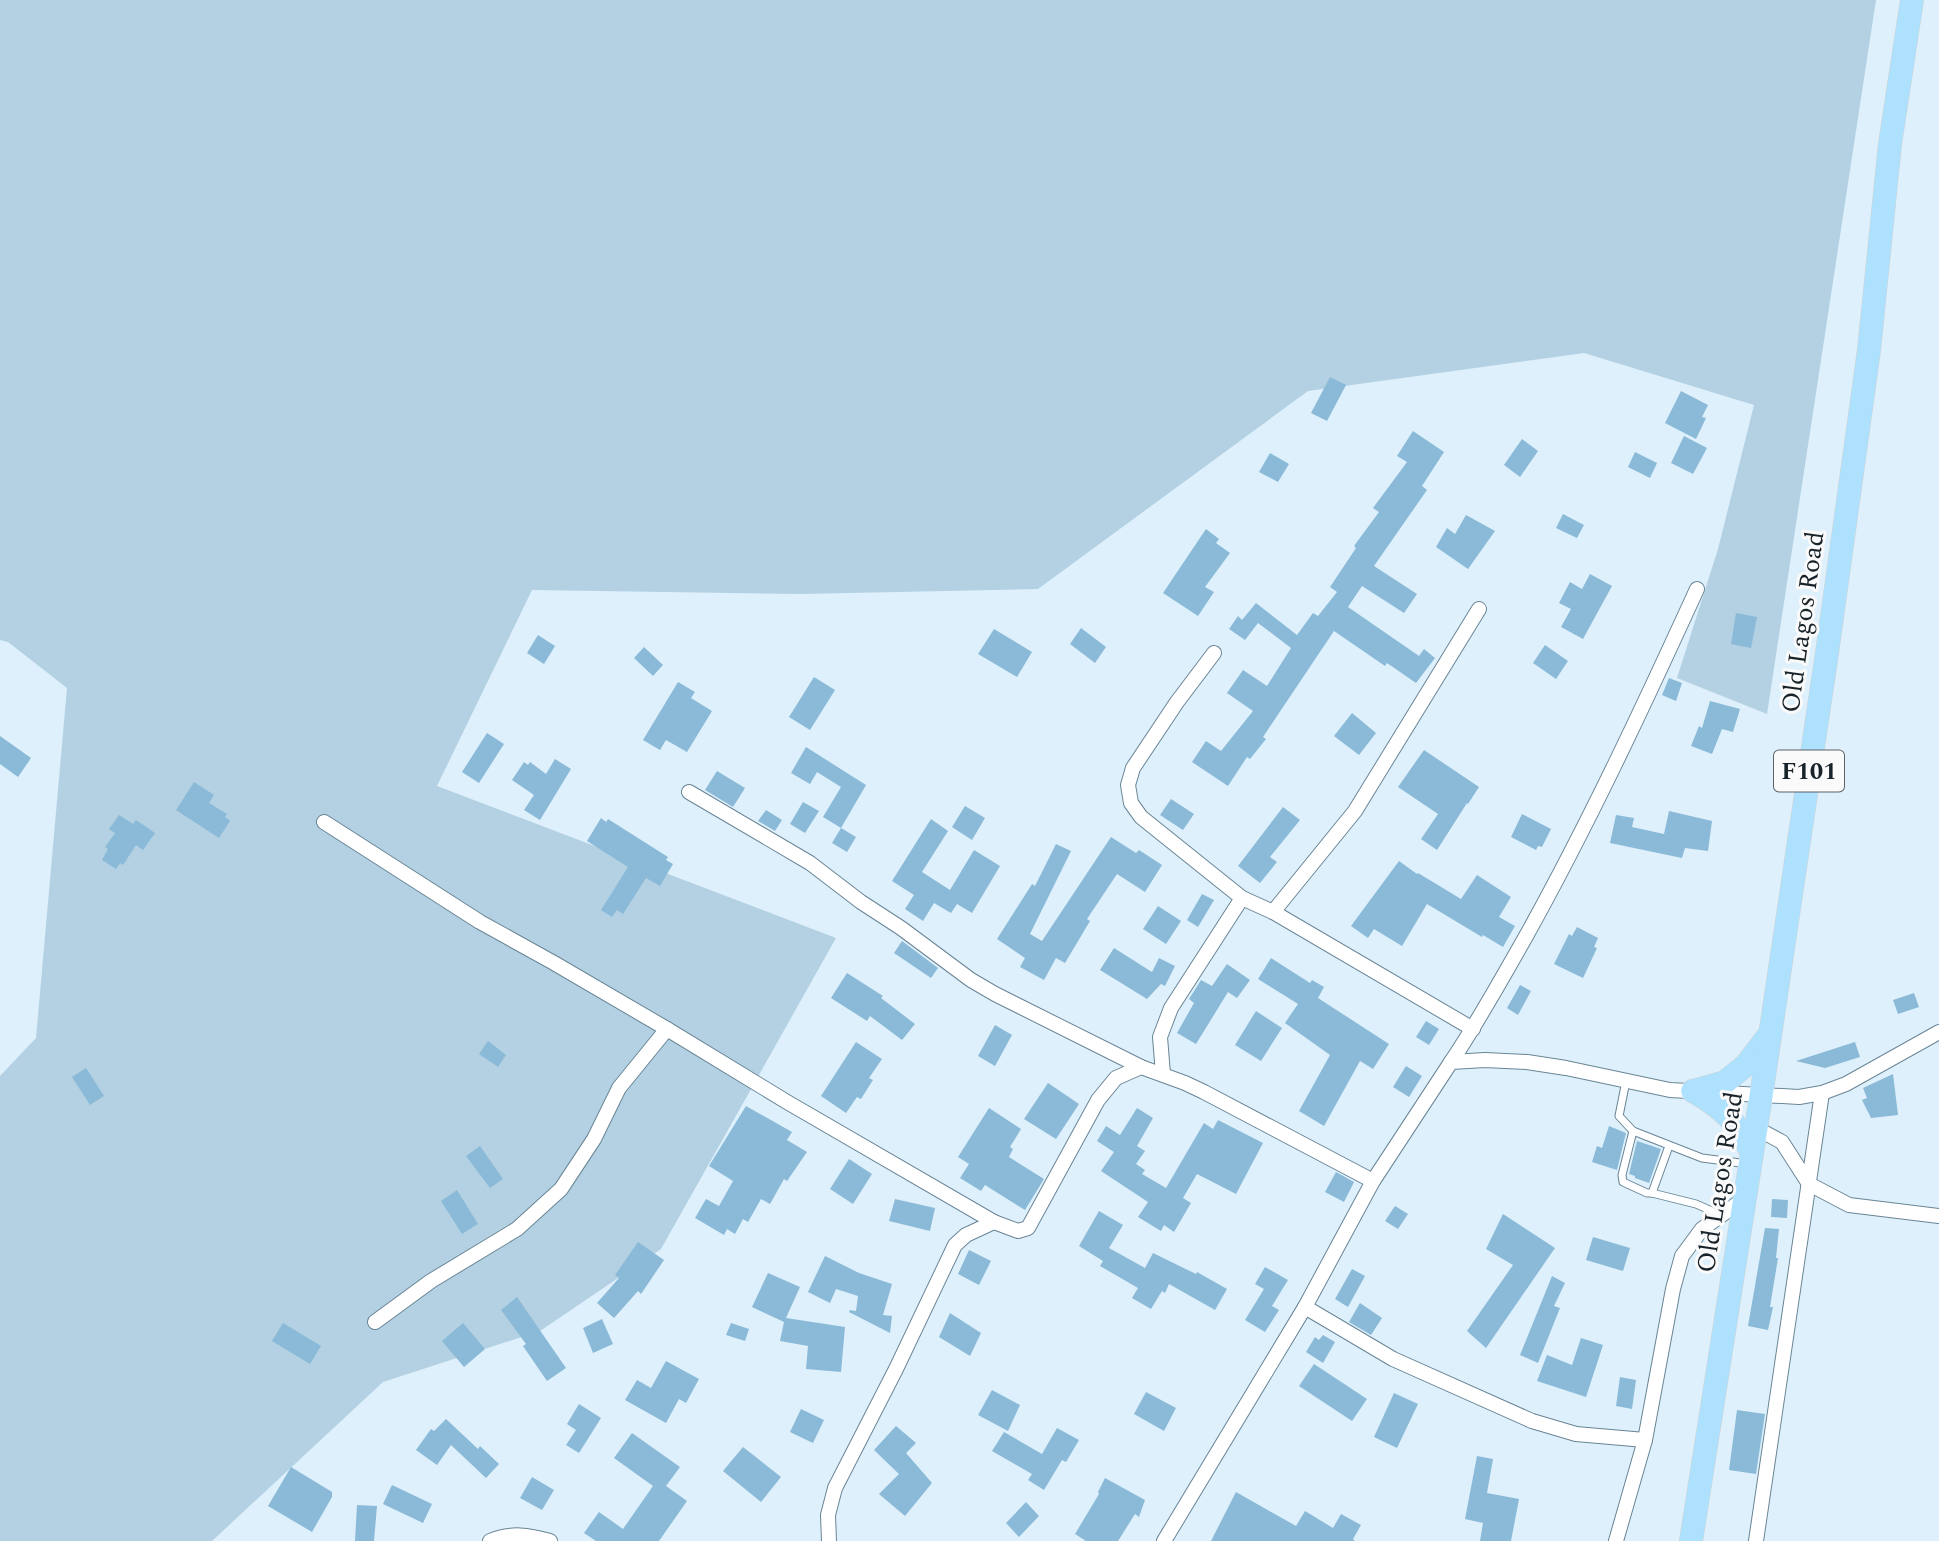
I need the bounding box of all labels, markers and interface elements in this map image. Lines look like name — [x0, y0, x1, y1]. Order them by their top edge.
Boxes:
street label: Old Lagos Road — [1770, 529, 1836, 716]
road number: F101 — [1774, 750, 1844, 792]
street label: Old Lagos Road — [1686, 1089, 1754, 1276]

